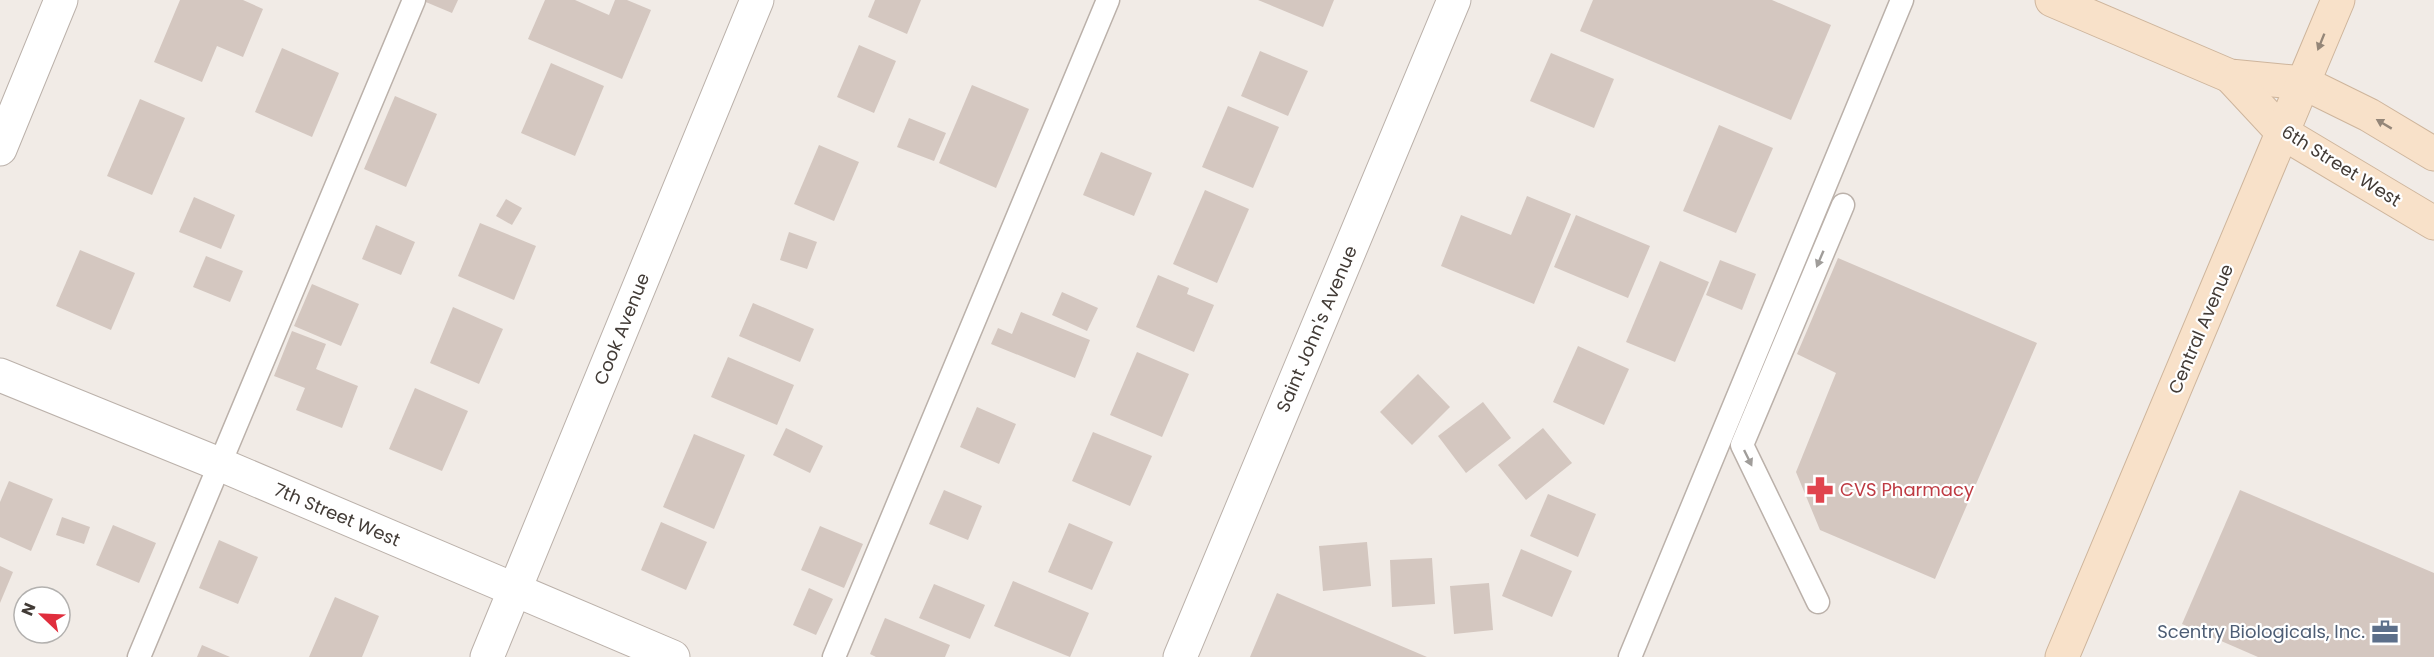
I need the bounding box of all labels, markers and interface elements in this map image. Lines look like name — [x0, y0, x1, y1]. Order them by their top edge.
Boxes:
one-way arrow — [2316, 33, 2326, 51]
one-way arrow — [2376, 118, 2392, 129]
street label: 6th Street West — [2277, 119, 2406, 212]
street label: Saint John's Avenue — [1270, 242, 1363, 416]
one-way arrow — [1815, 250, 1825, 268]
street label: Central Avenue — [2162, 260, 2239, 398]
street label: Cook Avenue — [588, 269, 655, 388]
one-way arrow — [1744, 449, 1753, 466]
pharmacy icon: CVS Pharmacy — [1805, 475, 1835, 505]
street label: 7th Street West — [270, 477, 404, 552]
place label: CVS Pharmacy — [1840, 477, 1974, 502]
north arrow — [12, 585, 72, 645]
text: N — [16, 599, 42, 619]
office icon: Scentry Biologicals, Inc. — [2370, 617, 2400, 647]
place label: Scentry Biologicals, Inc. — [2157, 619, 2365, 644]

